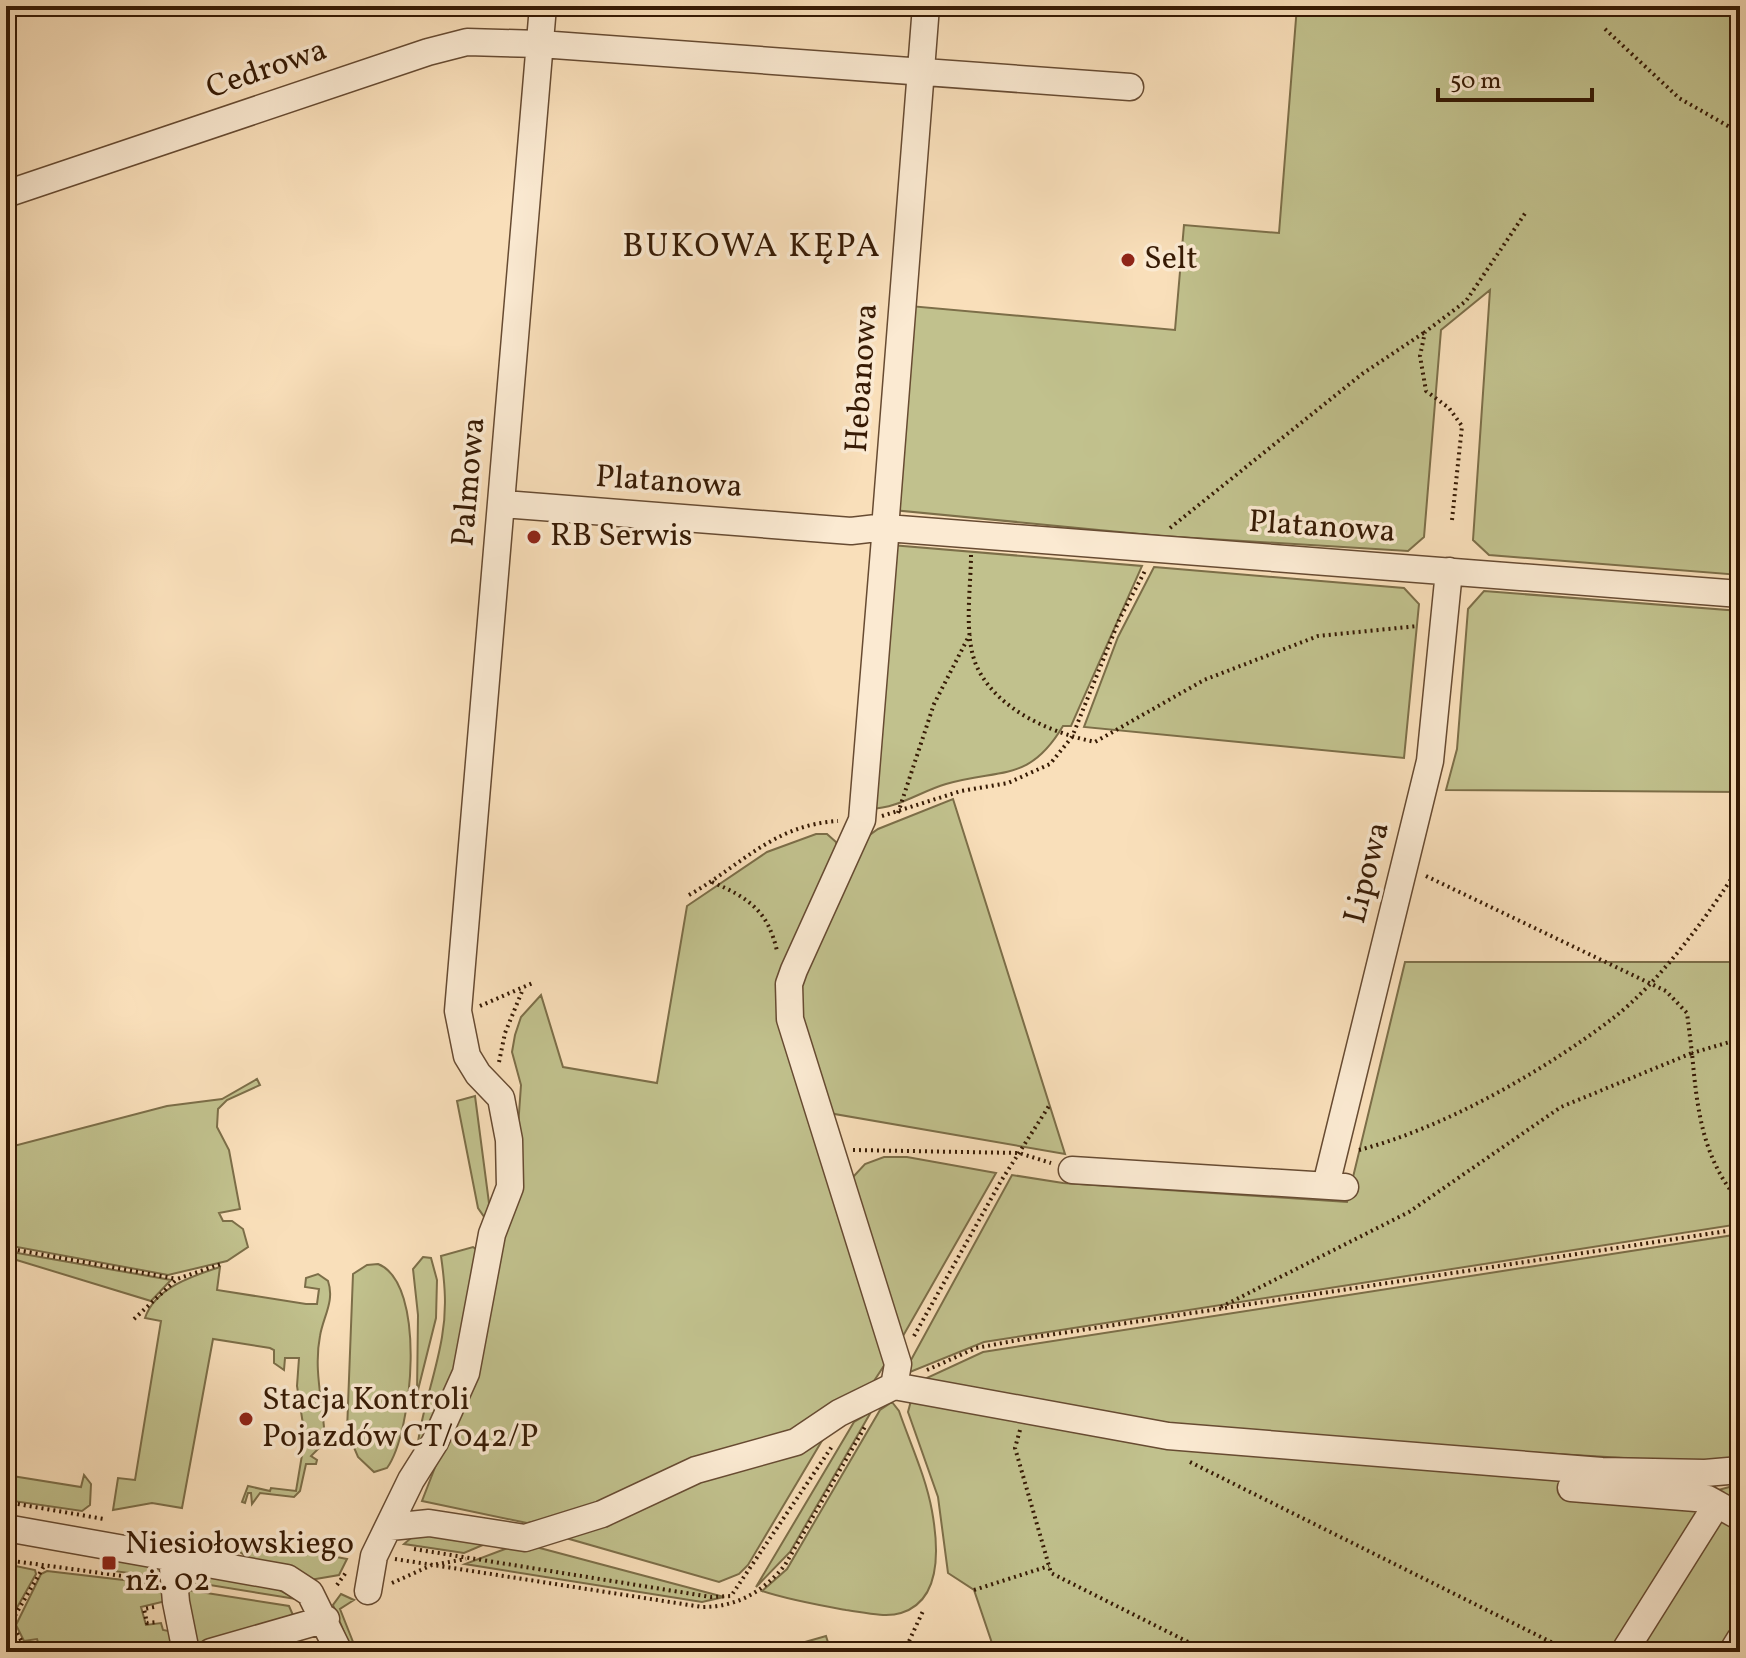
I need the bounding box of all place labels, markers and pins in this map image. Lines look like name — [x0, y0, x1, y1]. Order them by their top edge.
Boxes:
place label: Selt — [1144, 238, 1198, 282]
marker: Selt — [1119, 251, 1137, 269]
place label: RB Serwis — [550, 515, 693, 559]
marker: RB Serwis — [525, 528, 543, 546]
place label: Stacja Kontroli Pojazdów CT/042/P — [262, 1379, 538, 1460]
marker: Stacja Kontroli Pojazdów CT/042/P — [237, 1410, 255, 1428]
place label: Niesiołowskiego nż. 02 — [125, 1523, 354, 1604]
marker: Niesiołowskiego nż. 02 — [100, 1554, 118, 1572]

